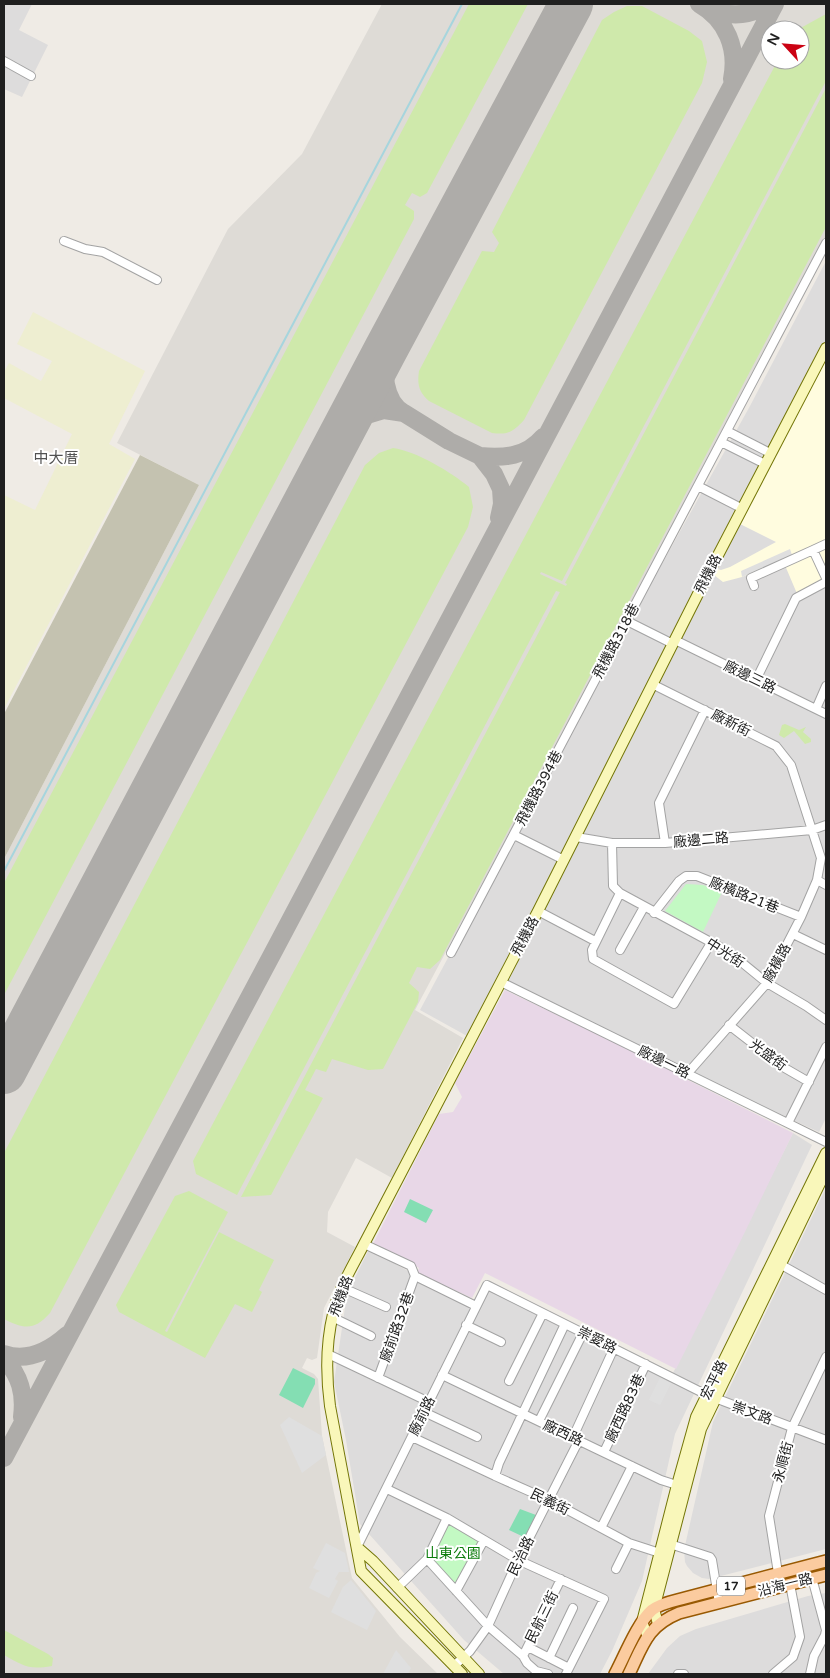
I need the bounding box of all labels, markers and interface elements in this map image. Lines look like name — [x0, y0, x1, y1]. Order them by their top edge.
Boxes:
north arrow — [760, 20, 810, 70]
text: N — [764, 31, 784, 48]
district label: 中大厝 — [33, 449, 79, 467]
street label: 飛機路 — [691, 551, 725, 597]
street label: 飛機路318巷 — [589, 601, 643, 681]
street label: 廠邊三路 — [721, 657, 779, 697]
street label: 廠新街 — [708, 706, 754, 740]
street label: 飛機路394巷 — [512, 748, 566, 828]
street label: 廠邊二路 — [672, 829, 730, 851]
street label: 廠橫路21巷 — [707, 873, 781, 917]
street label: 飛機路 — [508, 913, 542, 959]
street label: 中光街 — [703, 934, 747, 972]
street label: 廠橫路 — [759, 941, 795, 985]
street label: 光盛街 — [746, 1036, 790, 1074]
street label: 廠邊一路 — [635, 1042, 693, 1082]
street label: 飛機路 — [326, 1273, 356, 1319]
street label: 廠前路32巷 — [376, 1290, 418, 1364]
street label: 崇愛路 — [574, 1323, 620, 1357]
street label: 宏平路 — [697, 1357, 731, 1403]
street label: 廠西路83巷 — [602, 1371, 648, 1445]
street label: 廠前路 — [405, 1393, 439, 1439]
street label: 崇文路 — [729, 1398, 775, 1428]
street label: 廠西路 — [540, 1416, 586, 1450]
street label: 永順街 — [769, 1440, 797, 1484]
street label: 民義街 — [527, 1485, 573, 1519]
street label: 民治路 — [504, 1533, 538, 1579]
park label: 山東公園 — [425, 1545, 481, 1562]
street label: 沿海一路 — [756, 1570, 814, 1600]
road number: 17 — [717, 1576, 745, 1595]
street label: 民航三街 — [522, 1588, 562, 1646]

